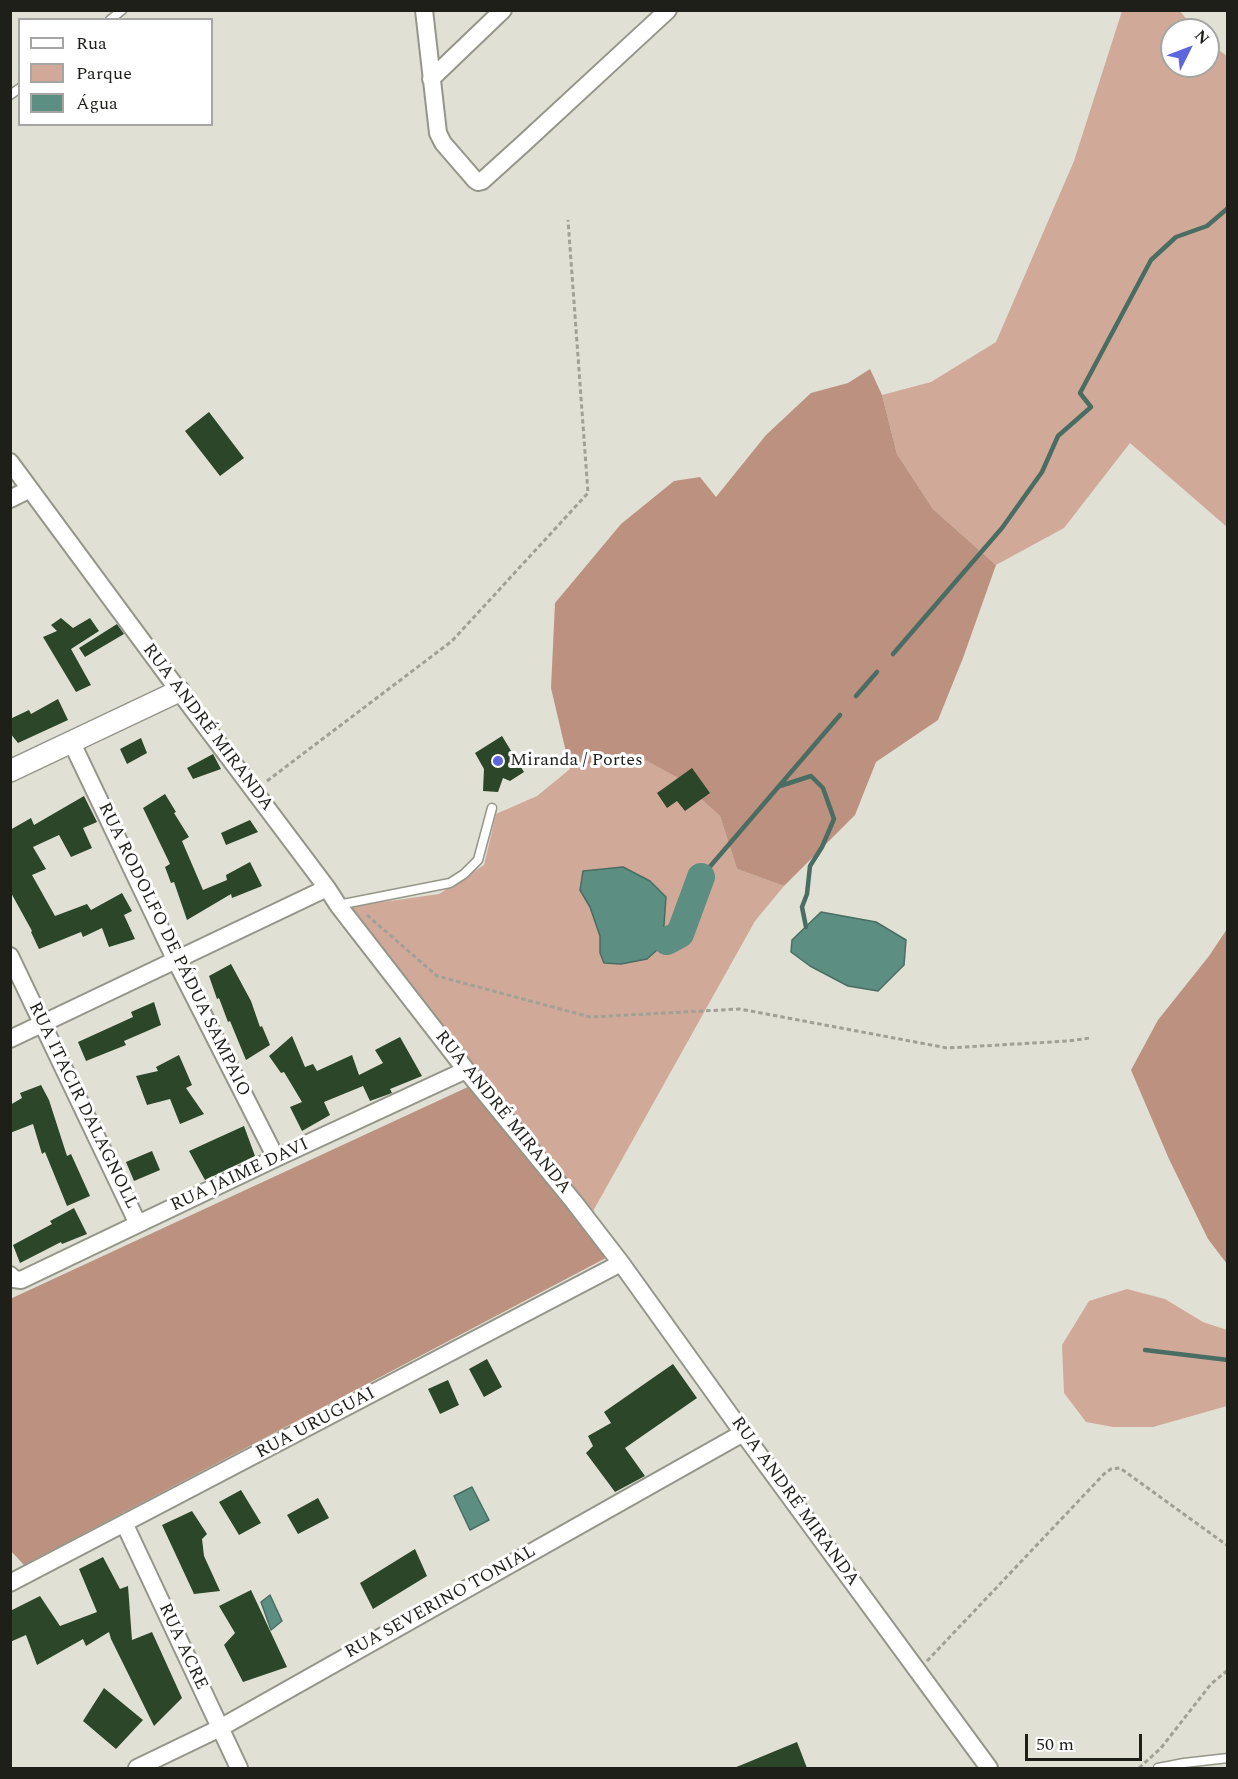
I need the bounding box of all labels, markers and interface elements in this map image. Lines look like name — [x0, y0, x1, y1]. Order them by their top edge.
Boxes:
legend — [18, 18, 213, 126]
north arrow — [1160, 18, 1220, 78]
text: N — [1189, 24, 1215, 50]
text: Rua — [76, 30, 107, 57]
text: Parque — [76, 60, 132, 87]
text: Água — [76, 90, 118, 117]
street label: RUA ANDRÉ MIRANDA — [137, 640, 277, 816]
place label: Miranda / Portes — [510, 750, 643, 772]
marker: Miranda / Portes — [491, 754, 505, 768]
street label: RUA RODOLFO DE PÁDUA SAMPAIO — [92, 800, 254, 1100]
street label: RUA ITACIR DALAGNOLL — [22, 999, 142, 1213]
street label: RUA ANDRÉ MIRANDA — [429, 1027, 575, 1199]
street label: RUA JAIME DAVI — [168, 1135, 312, 1217]
street label: RUA URUGUAI — [253, 1384, 379, 1464]
street label: RUA ANDRÉ MIRANDA — [725, 1413, 863, 1591]
street label: RUA SEVERINO TONIAL — [342, 1542, 540, 1664]
street label: RUA ACRE — [153, 1600, 211, 1694]
scale bar — [1028, 1722, 1145, 1760]
text: 50 m — [1036, 1731, 1074, 1758]

